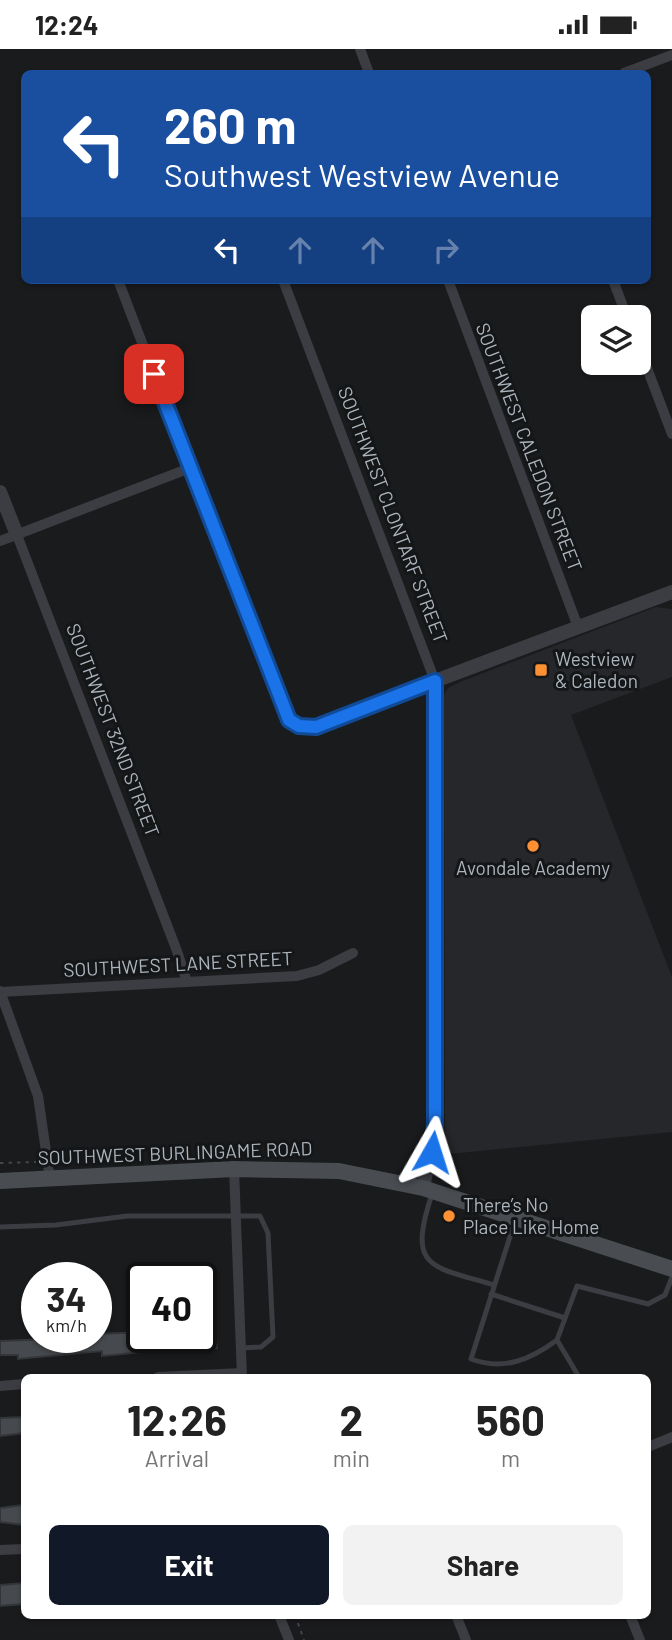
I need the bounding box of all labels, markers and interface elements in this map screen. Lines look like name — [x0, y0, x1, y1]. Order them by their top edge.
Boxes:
text: 12:24 — [35, 9, 99, 40]
text: 260 m — [164, 95, 296, 154]
icon: left — [49, 98, 140, 189]
text: Southwest Westview Avenue — [164, 155, 560, 193]
icon: left — [208, 231, 246, 269]
icon: ahead — [281, 231, 319, 269]
icon: ahead — [354, 231, 392, 269]
icon: right — [427, 231, 465, 269]
map controls — [581, 305, 651, 375]
button: layers — [581, 305, 651, 375]
street label: SOUTHWEST CALEDON STREET — [471, 319, 588, 574]
pin — [124, 344, 184, 404]
icon: arrive — [135, 355, 173, 393]
street label: SOUTHWEST CLONTARF STREET — [334, 383, 453, 646]
street label: SOUTHWEST 32ND STREET — [62, 620, 165, 840]
place label: Westview & Caledon — [555, 647, 638, 692]
marker: Westview & Caledon — [533, 662, 549, 678]
marker: Avondale Academy — [525, 838, 541, 854]
place label: Avondale Academy — [456, 856, 610, 879]
street label: SOUTHWEST LANE STREET — [63, 946, 293, 981]
position arrow — [395, 1115, 469, 1189]
street label: SOUTHWEST BURLINGAME ROAD — [37, 1136, 313, 1169]
place label: There’s No Place Like Home — [463, 1193, 599, 1238]
marker: There’s No Place Like Home — [441, 1208, 457, 1224]
speed limit sign: 40 — [126, 1262, 217, 1353]
text: 34 — [46, 1277, 87, 1319]
text: km/h — [46, 1314, 87, 1336]
text: 12:26 — [127, 1394, 227, 1444]
text: 2 — [340, 1394, 363, 1444]
text: 560 — [476, 1394, 545, 1444]
text: Arrival — [145, 1444, 209, 1472]
text: min — [333, 1444, 370, 1472]
text: m — [501, 1444, 520, 1472]
button: Exit — [49, 1525, 329, 1605]
button: Share — [343, 1525, 623, 1605]

